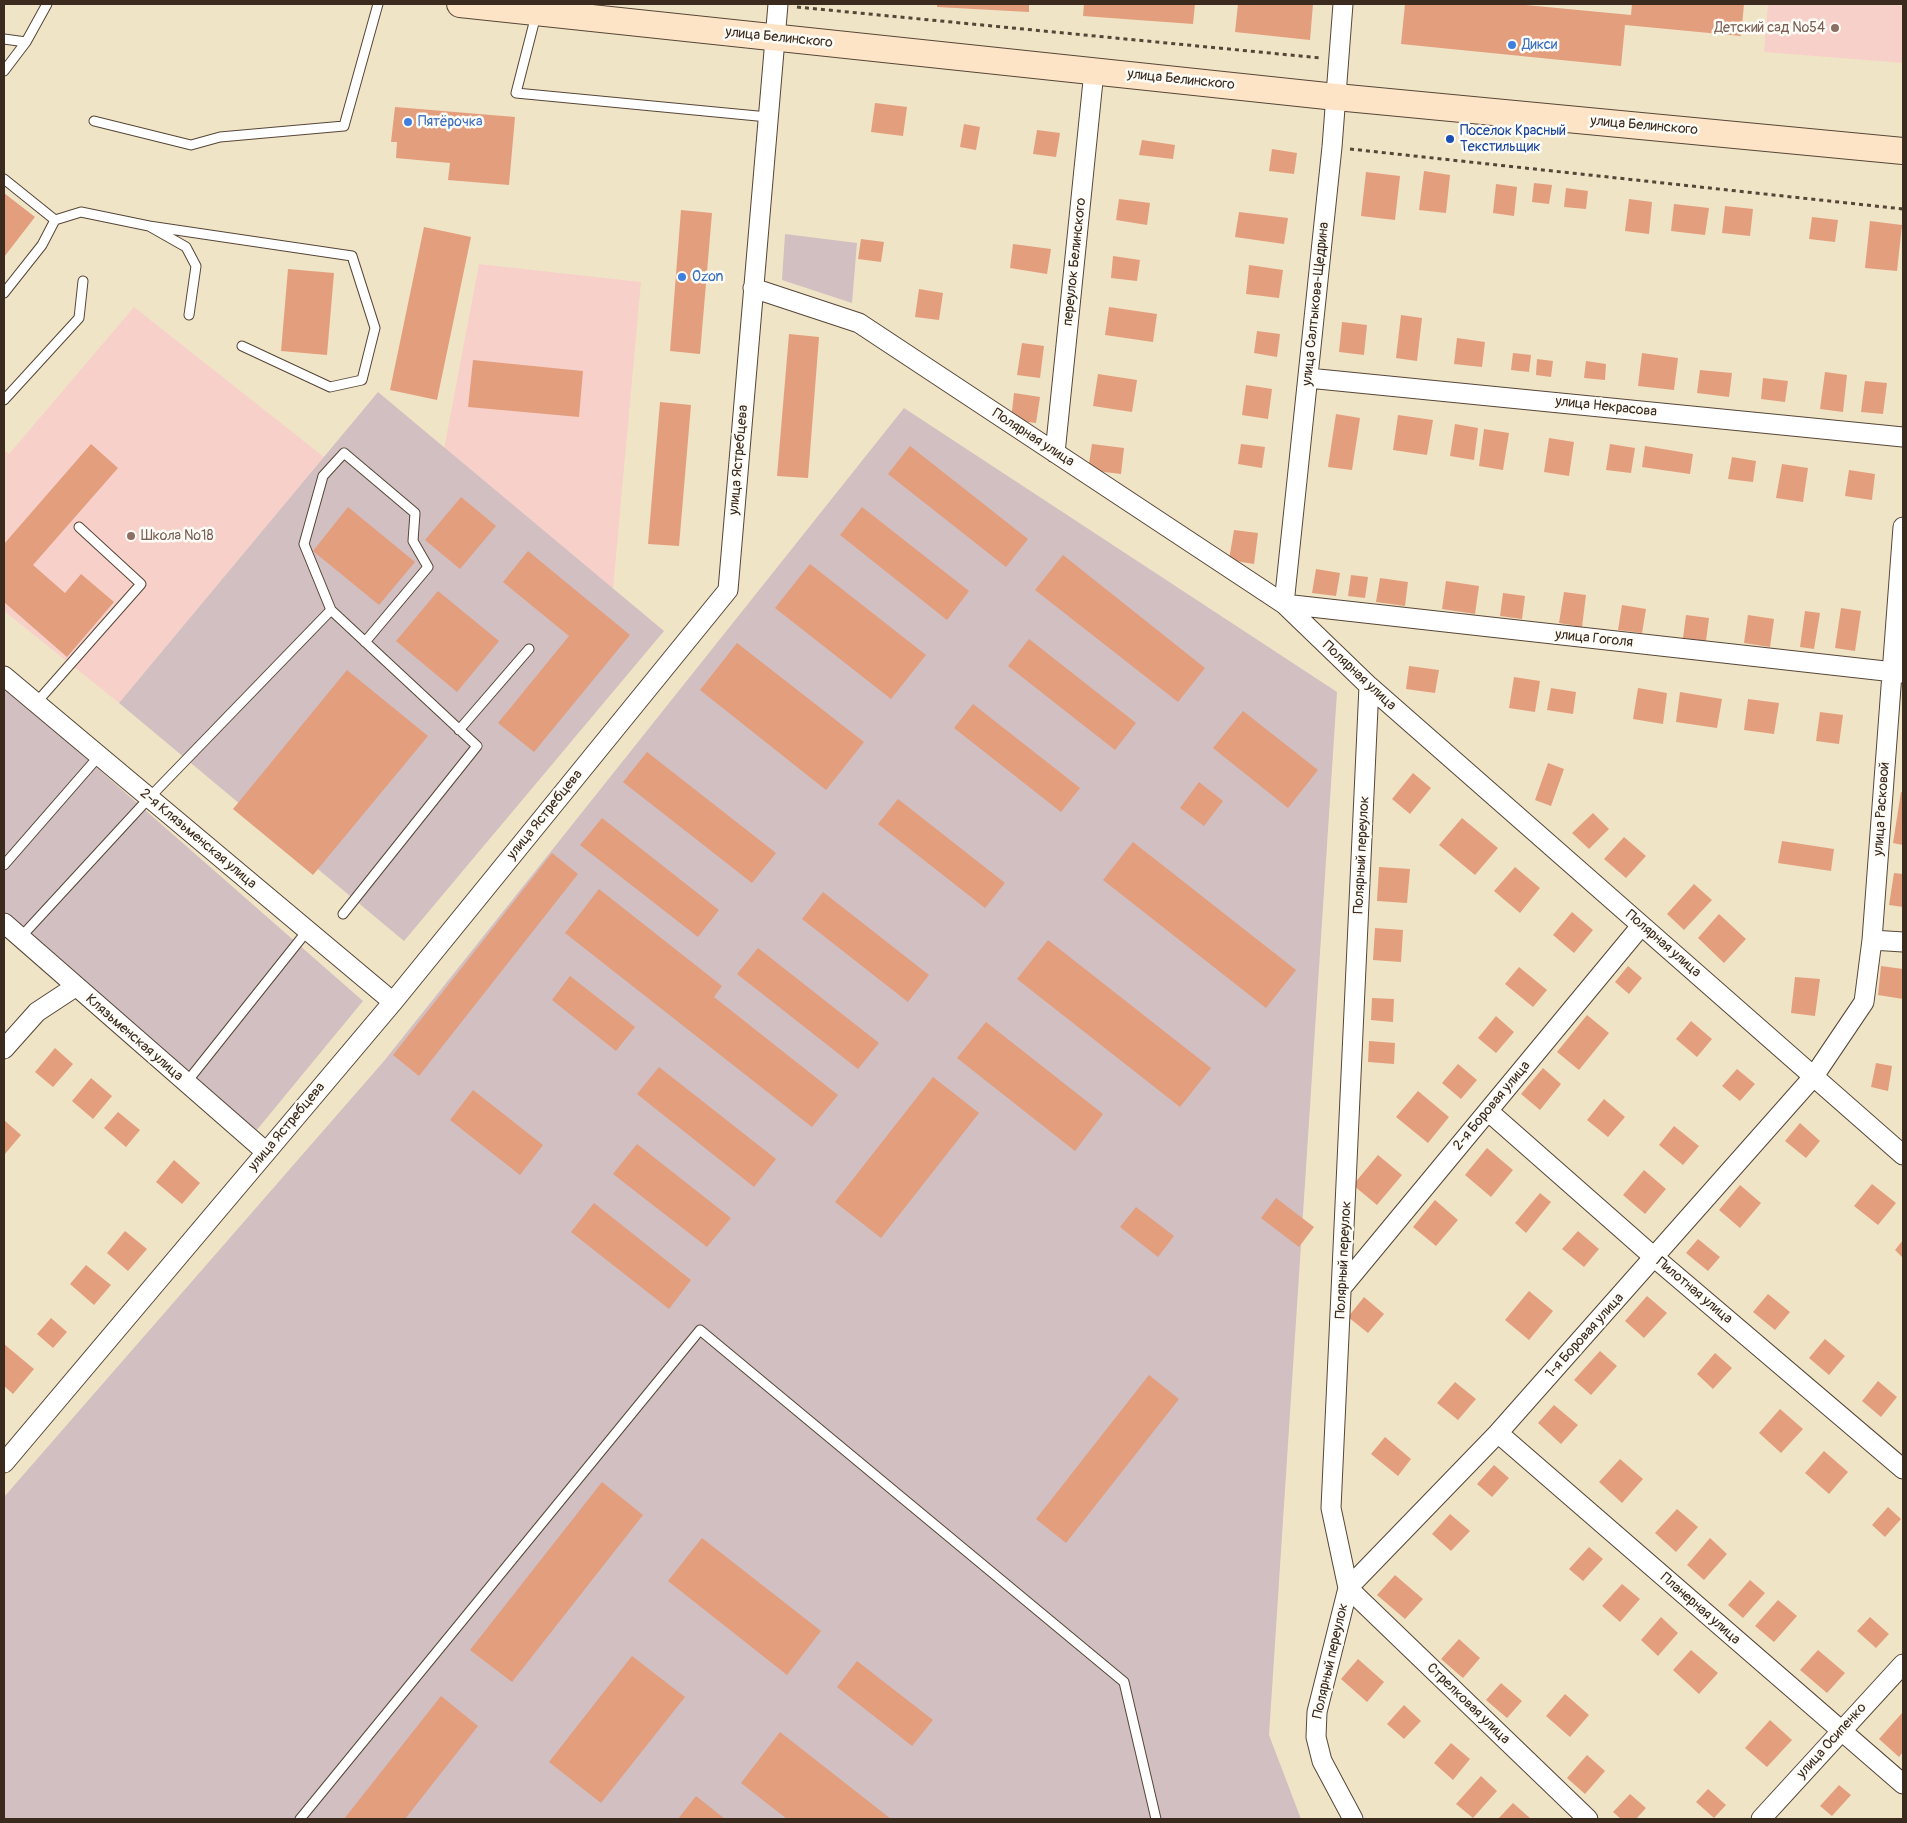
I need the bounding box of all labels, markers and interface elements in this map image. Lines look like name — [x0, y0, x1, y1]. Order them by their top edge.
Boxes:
place label: Детский сад №54 — [1715, 20, 1825, 36]
marker: Детский сад №54 — [1829, 22, 1841, 34]
street label: улица Белинского — [724, 24, 834, 52]
place label: Дикси — [1522, 37, 1557, 53]
marker: Дикси — [1506, 39, 1518, 51]
street label: улица Белинского — [1126, 66, 1236, 94]
street label: улица Белинского — [1590, 113, 1698, 139]
place label: Пятёрочка — [418, 114, 482, 130]
marker: Пятёрочка — [402, 116, 414, 128]
place label: Поселок Красный Текстильщик — [1460, 123, 1566, 156]
marker: Поселок Красный Текстильщик — [1444, 133, 1456, 145]
street label: переулок Белинского — [1060, 197, 1090, 327]
street label: улица Салтыкова-Щедрина — [1299, 221, 1333, 387]
place label: Ozon — [692, 269, 723, 285]
marker: Ozon — [676, 271, 688, 283]
street label: улица Некрасова — [1554, 393, 1658, 421]
street label: улица Ястребцева — [726, 404, 752, 516]
street label: Полярная улица — [989, 405, 1077, 471]
place label: Школа №18 — [141, 528, 214, 544]
marker: Школа №18 — [125, 530, 137, 542]
street label: улица Гоголя — [1554, 627, 1634, 651]
street label: Полярная улица — [1319, 638, 1399, 714]
street label: улица Расковой — [1870, 761, 1894, 857]
street label: улица Ястребцева — [504, 767, 586, 863]
street label: 2-я Клязьменская улица — [136, 785, 260, 893]
street label: Полярный переулок — [1351, 796, 1373, 914]
street label: Полярная улица — [1622, 907, 1704, 981]
street label: Клязьменская улица — [82, 991, 186, 1085]
street label: 2-я Боровая улица — [1450, 1058, 1534, 1154]
street label: улица Ястребцева — [245, 1079, 329, 1175]
street label: Полярный переулок — [1333, 1201, 1355, 1319]
street label: Пилотная улица — [1652, 1254, 1736, 1328]
street label: 1-я Боровая улица — [1542, 1290, 1628, 1382]
street label: Планерная улица — [1656, 1570, 1744, 1648]
street label: Полярный переулок — [1310, 1602, 1352, 1720]
street label: Стрелковая улица — [1423, 1660, 1513, 1748]
street label: улица Осипенко — [1794, 1700, 1870, 1782]

